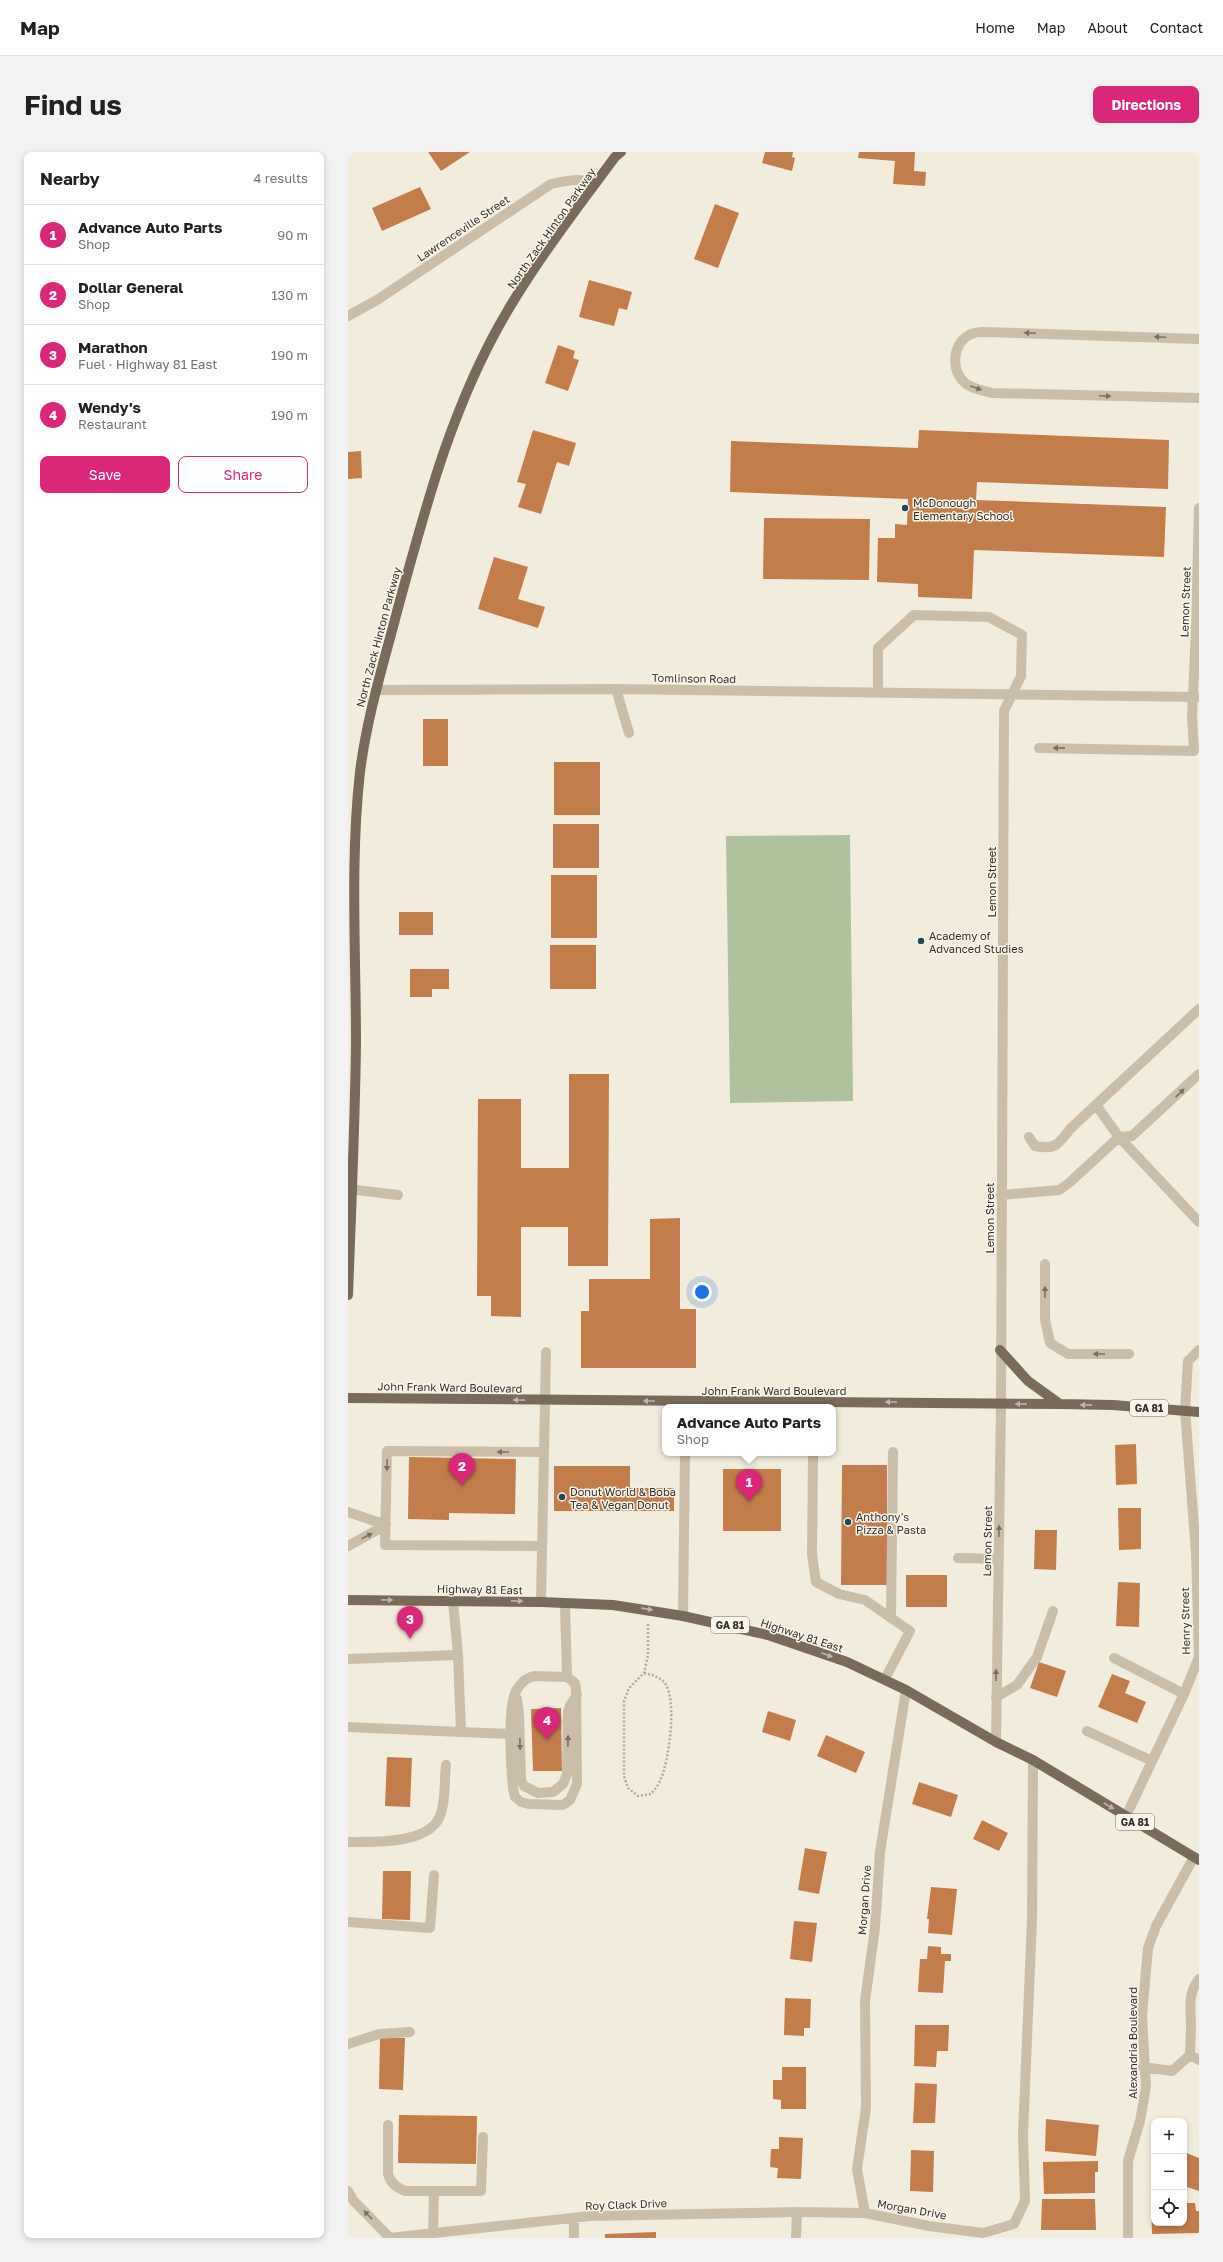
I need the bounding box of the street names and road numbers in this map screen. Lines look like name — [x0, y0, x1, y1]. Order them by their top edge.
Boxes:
street label: North Zack Hinton Parkway — [504, 165, 598, 291]
street label: Lawrenceville Street — [414, 192, 512, 264]
street label: North Zack Hinton Parkway — [353, 566, 403, 708]
street label: Lemon Street — [1177, 566, 1193, 638]
street label: Tomlinson Road — [652, 671, 736, 685]
street label: Lemon Street — [985, 847, 998, 917]
street label: Lemon Street — [983, 1183, 996, 1253]
street label: John Frank Ward Boulevard — [377, 1379, 523, 1395]
street label: John Frank Ward Boulevard — [702, 1384, 846, 1397]
road number: GA 81 — [1130, 1400, 1168, 1416]
street label: Lemon Street — [980, 1505, 994, 1577]
street label: Highway 81 East — [437, 1582, 523, 1596]
street label: Henry Street — [1178, 1587, 1192, 1655]
street label: Highway 81 East — [759, 1616, 845, 1654]
road number: GA 81 — [711, 1617, 749, 1633]
road number: GA 81 — [1116, 1814, 1154, 1830]
street label: Morgan Drive — [855, 1865, 873, 1935]
street label: Alexandria Boulevard — [1126, 1987, 1139, 2099]
street label: Roy Clack Drive — [585, 2196, 667, 2212]
street label: Morgan Drive — [876, 2197, 948, 2221]

